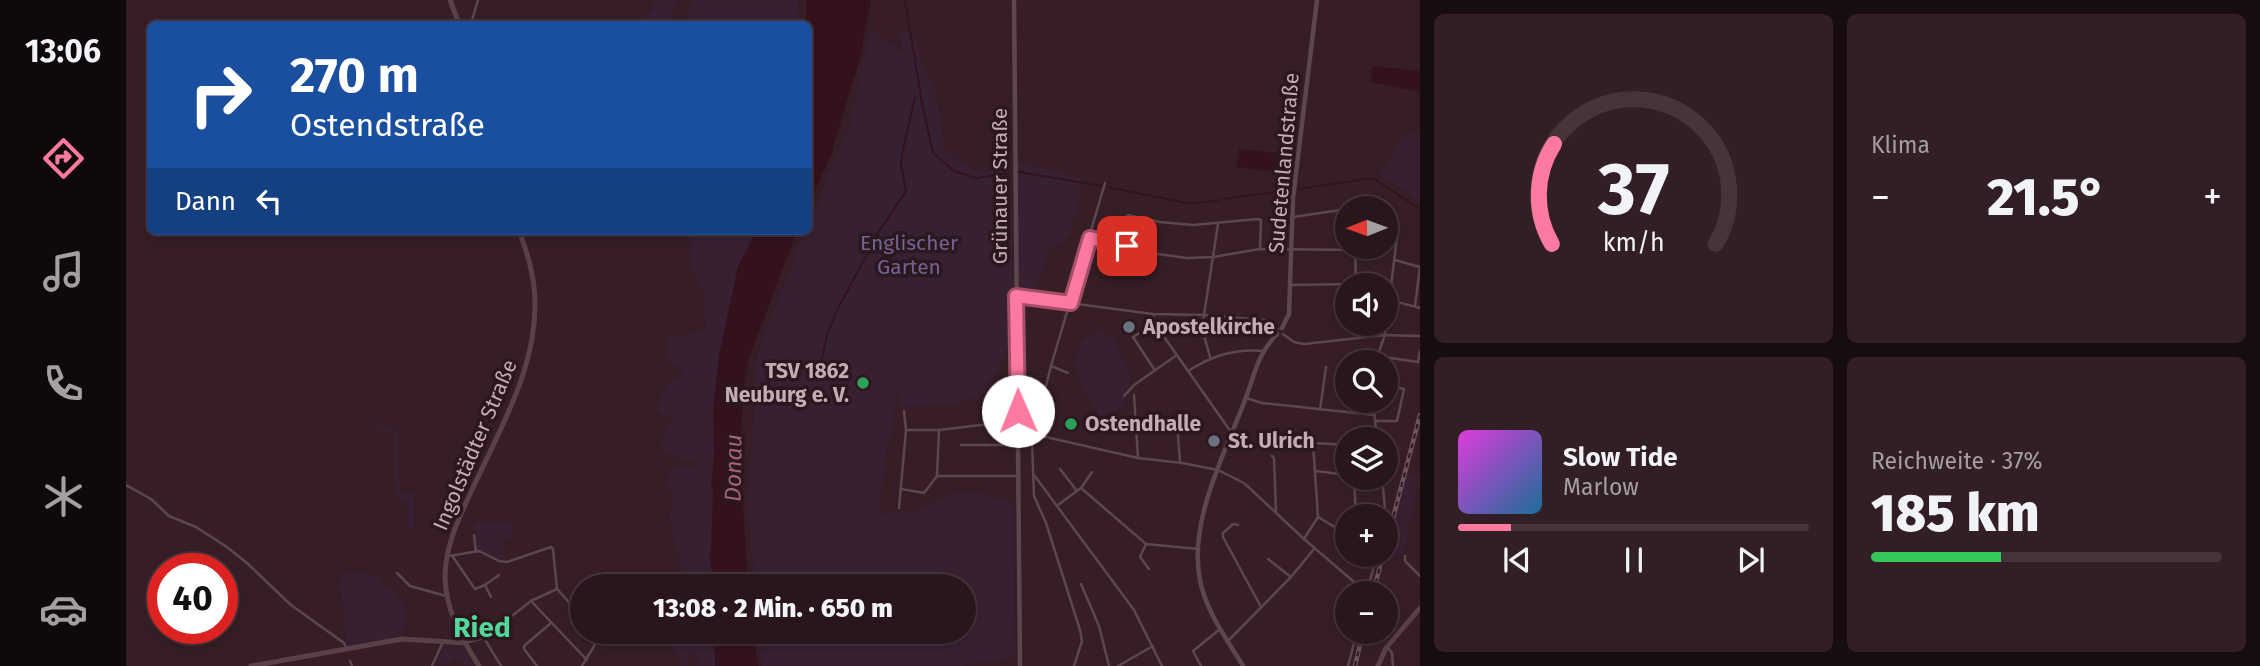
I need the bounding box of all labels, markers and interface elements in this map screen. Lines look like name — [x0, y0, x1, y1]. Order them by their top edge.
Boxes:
text: 13:06 — [25, 32, 101, 70]
text: 270 m — [290, 46, 419, 105]
icon: right — [175, 49, 266, 140]
street label: Sudetenlandstraße — [1263, 72, 1305, 254]
text: Ostendstraße — [290, 106, 485, 144]
street label: Grünauer Straße — [987, 108, 1013, 264]
text: Klima — [1871, 131, 1930, 159]
icon: directions — [39, 134, 88, 183]
text: 37 — [1597, 147, 1669, 234]
text: 21.5° — [1987, 166, 2106, 229]
text: − — [1871, 174, 1890, 220]
text: + — [2203, 174, 2222, 220]
icon: left — [250, 182, 288, 220]
text: Dann — [175, 186, 236, 217]
north arrow — [1335, 196, 1398, 259]
map controls — [1335, 196, 1398, 644]
pin — [1097, 216, 1157, 276]
icon: arrive — [1108, 227, 1146, 265]
text: km/h — [1603, 228, 1664, 258]
park label: Englischer Garten — [860, 230, 958, 280]
icon: music — [39, 247, 88, 296]
button: sound — [1335, 273, 1398, 336]
place label: Apostelkirche — [1142, 314, 1275, 340]
marker: Apostelkirche — [1121, 319, 1137, 335]
button: search — [1335, 350, 1398, 413]
street label: Ingolstädter Straße — [427, 356, 523, 534]
place label: TSV 1862 Neuburg e. V. — [725, 358, 849, 408]
icon: phone — [39, 359, 88, 408]
position arrow — [981, 374, 1055, 448]
marker: TSV 1862 Neuburg e. V. — [855, 375, 871, 391]
place label: Ostendhalle — [1085, 411, 1201, 437]
marker: Ostendhalle — [1063, 416, 1079, 432]
button: layers — [1335, 427, 1398, 490]
place label: St. Ulrich — [1228, 428, 1315, 454]
marker: St. Ulrich — [1206, 433, 1222, 449]
water label: Donau — [718, 434, 748, 502]
text: Slow Tide — [1563, 442, 1678, 473]
text: Reichweite · 37% — [1871, 447, 2043, 475]
icon: climate — [39, 472, 88, 521]
text: Marlow — [1563, 473, 1639, 501]
text: 185 km — [1871, 482, 2040, 545]
button: + — [1335, 504, 1398, 567]
icon: previous — [1498, 541, 1536, 579]
icon: pause — [1615, 541, 1653, 579]
icon: next — [1732, 541, 1770, 579]
speed limit sign: 40 — [147, 553, 238, 644]
button: − — [1335, 581, 1398, 644]
icon: car — [39, 585, 88, 634]
text: 13:08 · 2 Min. · 650 m — [653, 593, 893, 624]
district label: Ried — [453, 611, 511, 644]

